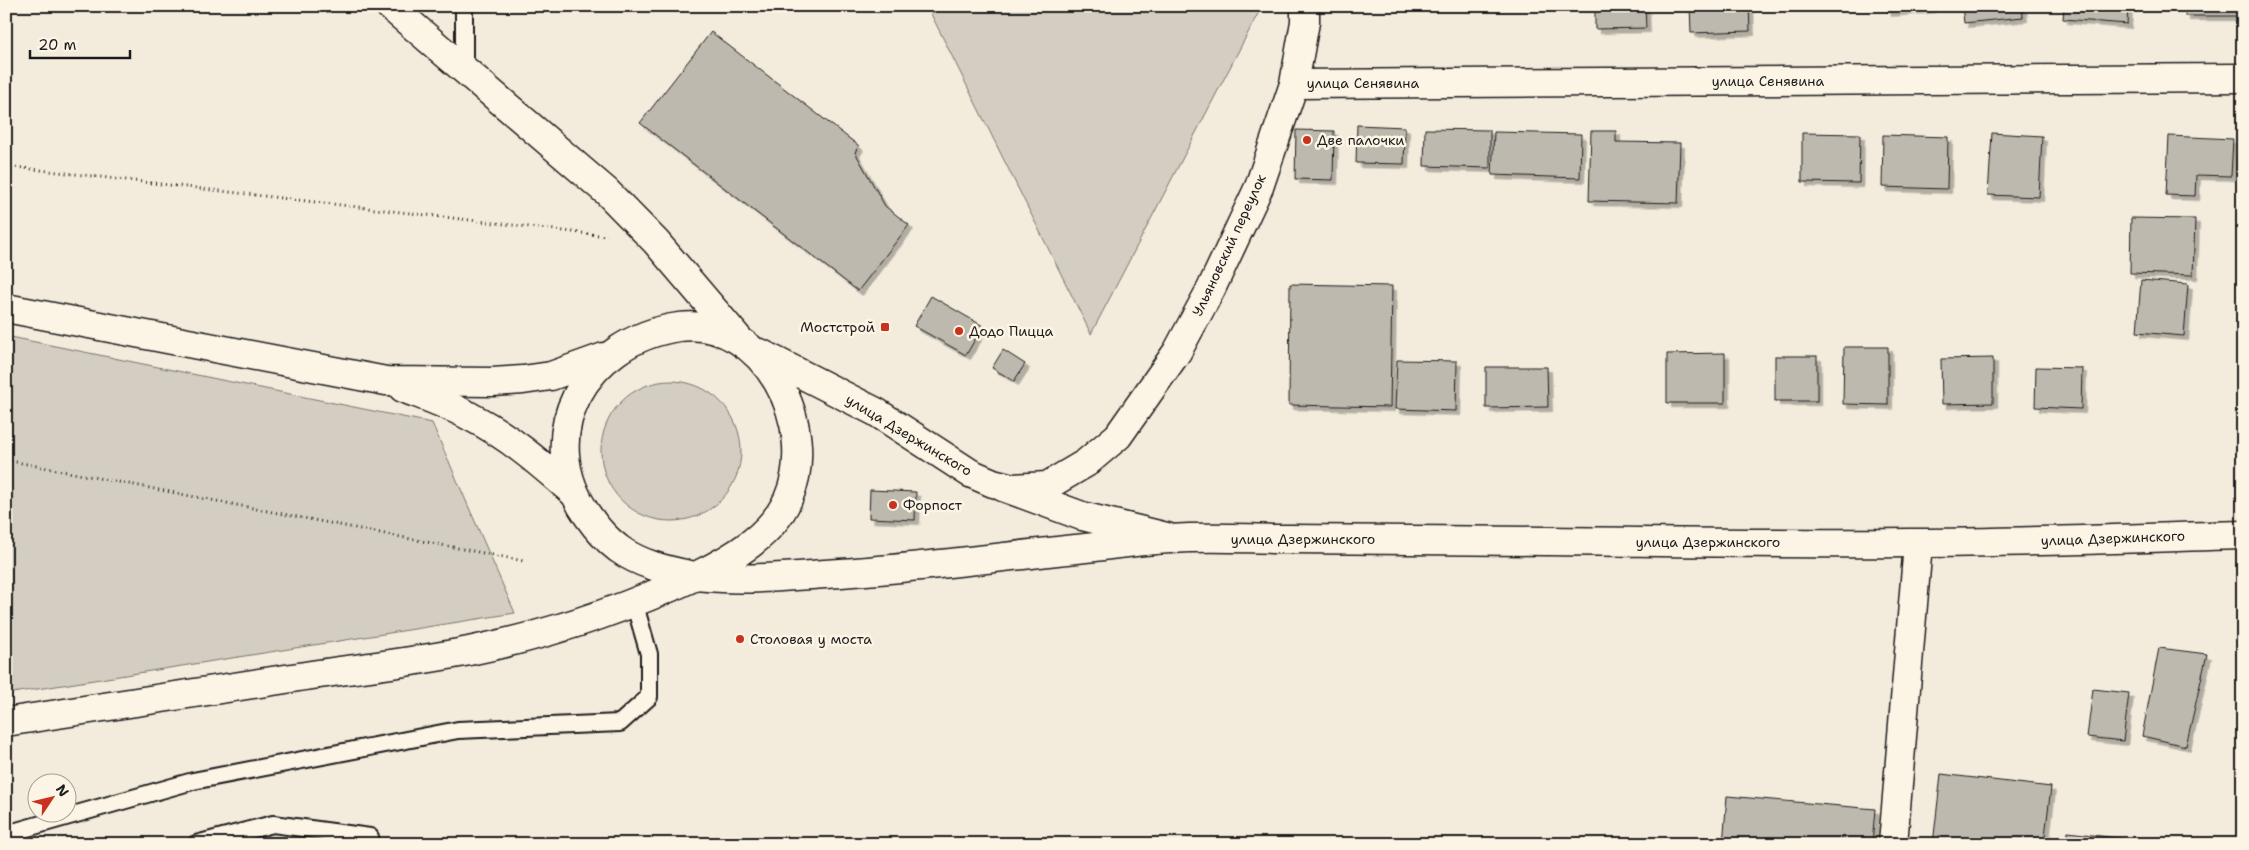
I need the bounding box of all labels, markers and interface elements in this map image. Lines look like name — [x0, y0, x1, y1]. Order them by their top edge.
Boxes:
scale bar — [30, 28, 130, 60]
text: 20 m — [38, 35, 77, 55]
street label: улица Сенявина — [1712, 72, 1825, 90]
street label: улица Сенявина — [1307, 74, 1420, 92]
place label: Две палочки — [1317, 131, 1405, 149]
marker: Две палочки — [1301, 134, 1313, 146]
street label: Ульяновский переулок — [1188, 171, 1270, 319]
place label: Мостстрой — [800, 318, 875, 336]
marker: Мостстрой — [879, 321, 891, 333]
place label: Додо Пицца — [969, 322, 1054, 340]
marker: Додо Пицца — [953, 325, 965, 337]
street label: улица Дзержинского — [842, 390, 976, 480]
place label: Форпост — [903, 496, 963, 514]
marker: Форпост — [887, 499, 899, 511]
street label: улица Дзержинского — [2041, 526, 2185, 550]
street label: улица Дзержинского — [1231, 530, 1375, 548]
street label: улица Дзержинского — [1636, 533, 1780, 551]
place label: Столовая у моста — [750, 630, 872, 648]
marker: Столовая у моста — [734, 633, 746, 645]
north arrow — [28, 772, 78, 822]
text: N — [52, 781, 73, 800]

